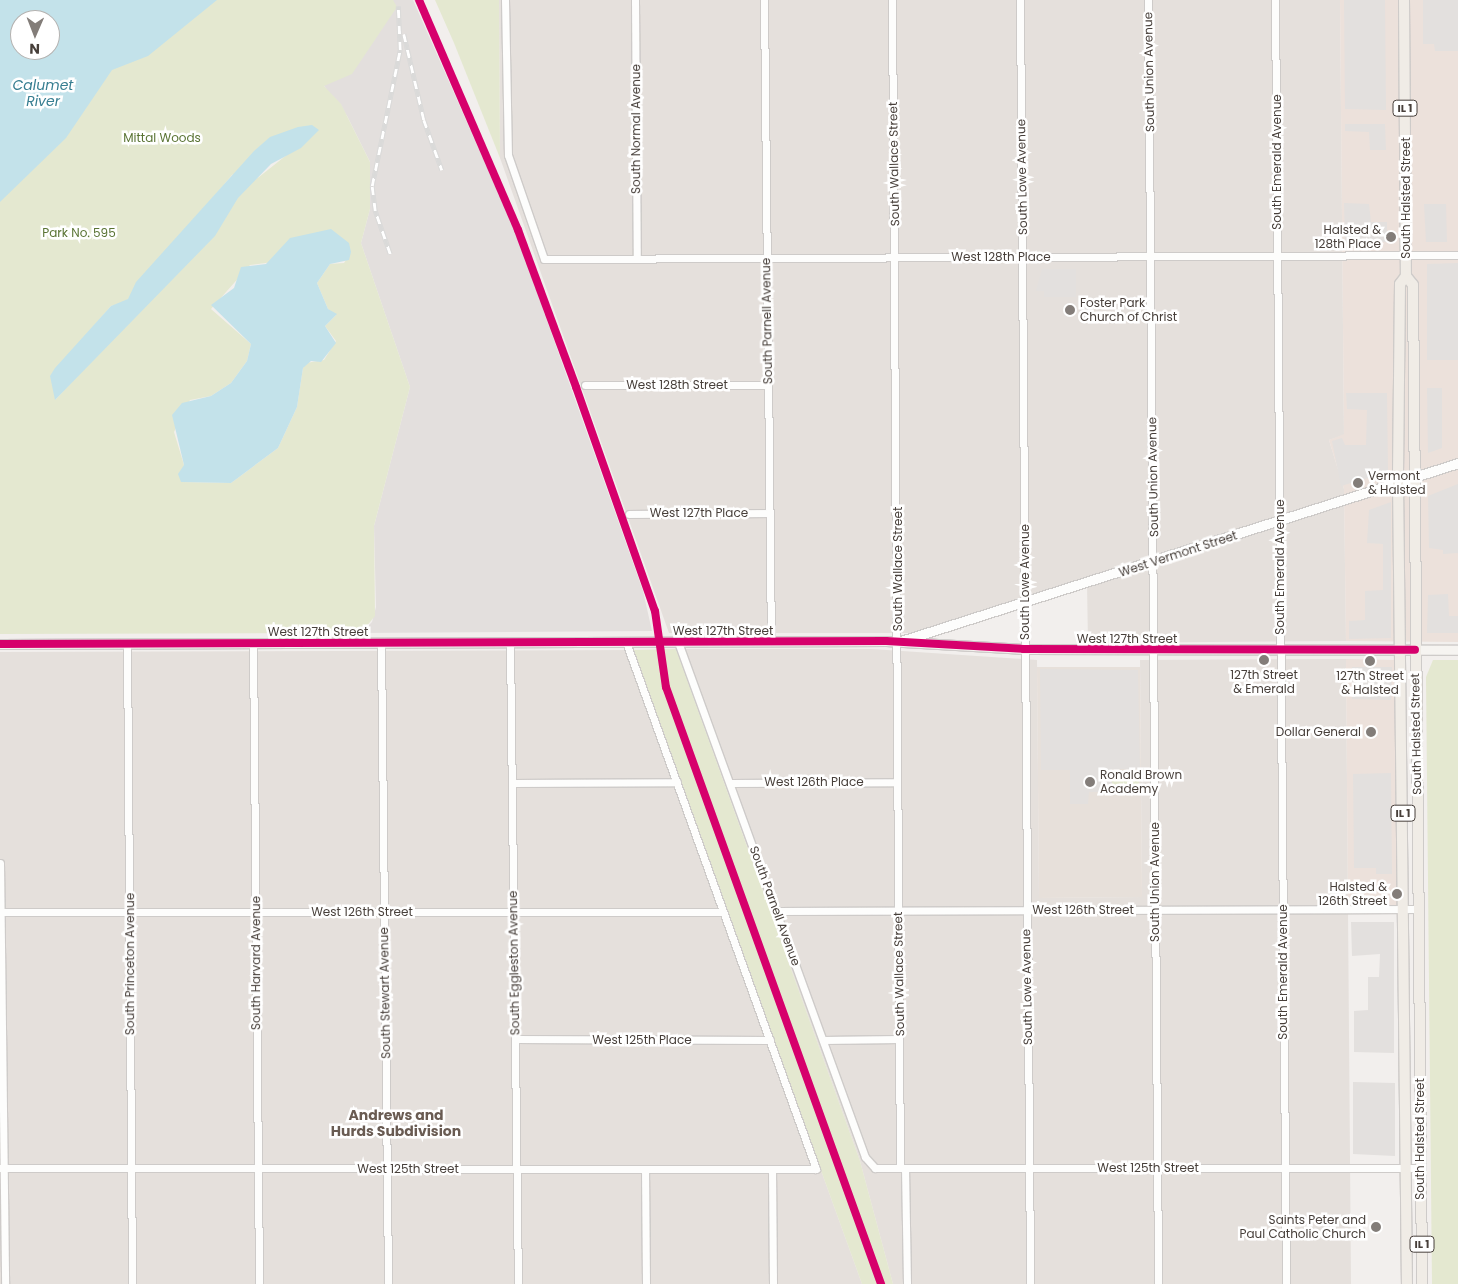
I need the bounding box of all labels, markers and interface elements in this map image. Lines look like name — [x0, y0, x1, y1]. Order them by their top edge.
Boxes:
north arrow — [10, 10, 60, 60]
street label: South Union Avenue — [1141, 12, 1157, 132]
text: N — [29, 39, 40, 59]
street label: South Normal Avenue — [629, 64, 643, 194]
water label: Calumet River — [13, 77, 73, 110]
street label: South Emerald Avenue — [1270, 94, 1284, 230]
road number: IL 1 — [1392, 100, 1418, 116]
street label: South Wallace Street — [886, 102, 902, 226]
street label: South Lowe Avenue — [1014, 119, 1030, 235]
park label: Mittal Woods — [123, 131, 201, 145]
street label: South Halsted Street — [1399, 137, 1413, 259]
place label: Halsted & 128th Place — [1315, 223, 1381, 251]
park label: Park No. 595 — [42, 226, 116, 240]
marker: Halsted & 128th Place — [1385, 231, 1397, 243]
street label: West 128th Place — [951, 250, 1051, 264]
street label: South Parnell Avenue — [759, 258, 775, 384]
place label: Foster Park Church of Christ — [1080, 296, 1177, 324]
marker: Foster Park Church of Christ — [1064, 304, 1076, 316]
street label: West 128th Street — [626, 378, 728, 392]
street label: South Union Avenue — [1145, 417, 1161, 537]
place label: Vermont & Halsted — [1368, 469, 1426, 497]
marker: Vermont & Halsted — [1352, 477, 1364, 489]
street label: South Emerald Avenue — [1273, 499, 1287, 635]
street label: West 127th Place — [650, 506, 748, 520]
street label: South Wallace Street — [891, 507, 905, 631]
street label: South Lowe Avenue — [1018, 524, 1032, 640]
street label: West Vermont Street — [1117, 528, 1239, 580]
street label: West 127th Street — [673, 624, 773, 638]
street label: West 127th Street — [268, 625, 368, 639]
street label: West 127th Street — [1077, 632, 1177, 646]
marker: 127th Street & Emerald — [1258, 654, 1270, 666]
marker: 127th Street & Halsted — [1364, 655, 1376, 667]
place label: 127th Street & Emerald — [1230, 668, 1298, 696]
place label: 127th Street & Halsted — [1336, 669, 1404, 697]
street label: South Halsted Street — [1408, 673, 1424, 795]
place label: Dollar General — [1276, 725, 1361, 739]
marker: Dollar General — [1365, 726, 1377, 738]
place label: Ronald Brown Academy — [1100, 768, 1182, 796]
street label: West 126th Place — [764, 775, 864, 789]
marker: Ronald Brown Academy — [1084, 776, 1096, 788]
road number: IL 1 — [1390, 804, 1416, 821]
street label: South Union Avenue — [1148, 822, 1162, 942]
street label: South Parnell Avenue — [747, 844, 803, 968]
place label: Halsted & 126th Street — [1318, 880, 1387, 908]
marker: Halsted & 126th Street — [1391, 888, 1403, 900]
street label: South Eggleston Avenue — [506, 891, 522, 1035]
street label: South Princeton Avenue — [123, 893, 137, 1035]
street label: South Harvard Avenue — [249, 896, 263, 1030]
street label: West 126th Street — [1032, 903, 1134, 917]
street label: South Emerald Avenue — [1276, 904, 1290, 1040]
street label: West 126th Street — [311, 905, 413, 919]
street label: South Wallace Street — [891, 912, 907, 1036]
street label: South Stewart Avenue — [377, 927, 393, 1059]
street label: South Lowe Avenue — [1019, 929, 1035, 1045]
street label: West 125th Place — [592, 1033, 692, 1047]
street label: South Halsted Street — [1413, 1078, 1427, 1200]
district label: Andrews and Hurds Subdivision — [331, 1107, 461, 1140]
street label: West 125th Street — [1097, 1161, 1199, 1175]
street label: West 125th Street — [357, 1162, 459, 1176]
place label: Saints Peter and Paul Catholic Church — [1240, 1213, 1366, 1241]
marker: Saints Peter and Paul Catholic Church — [1370, 1221, 1382, 1233]
road number: IL 1 — [1410, 1236, 1434, 1252]

